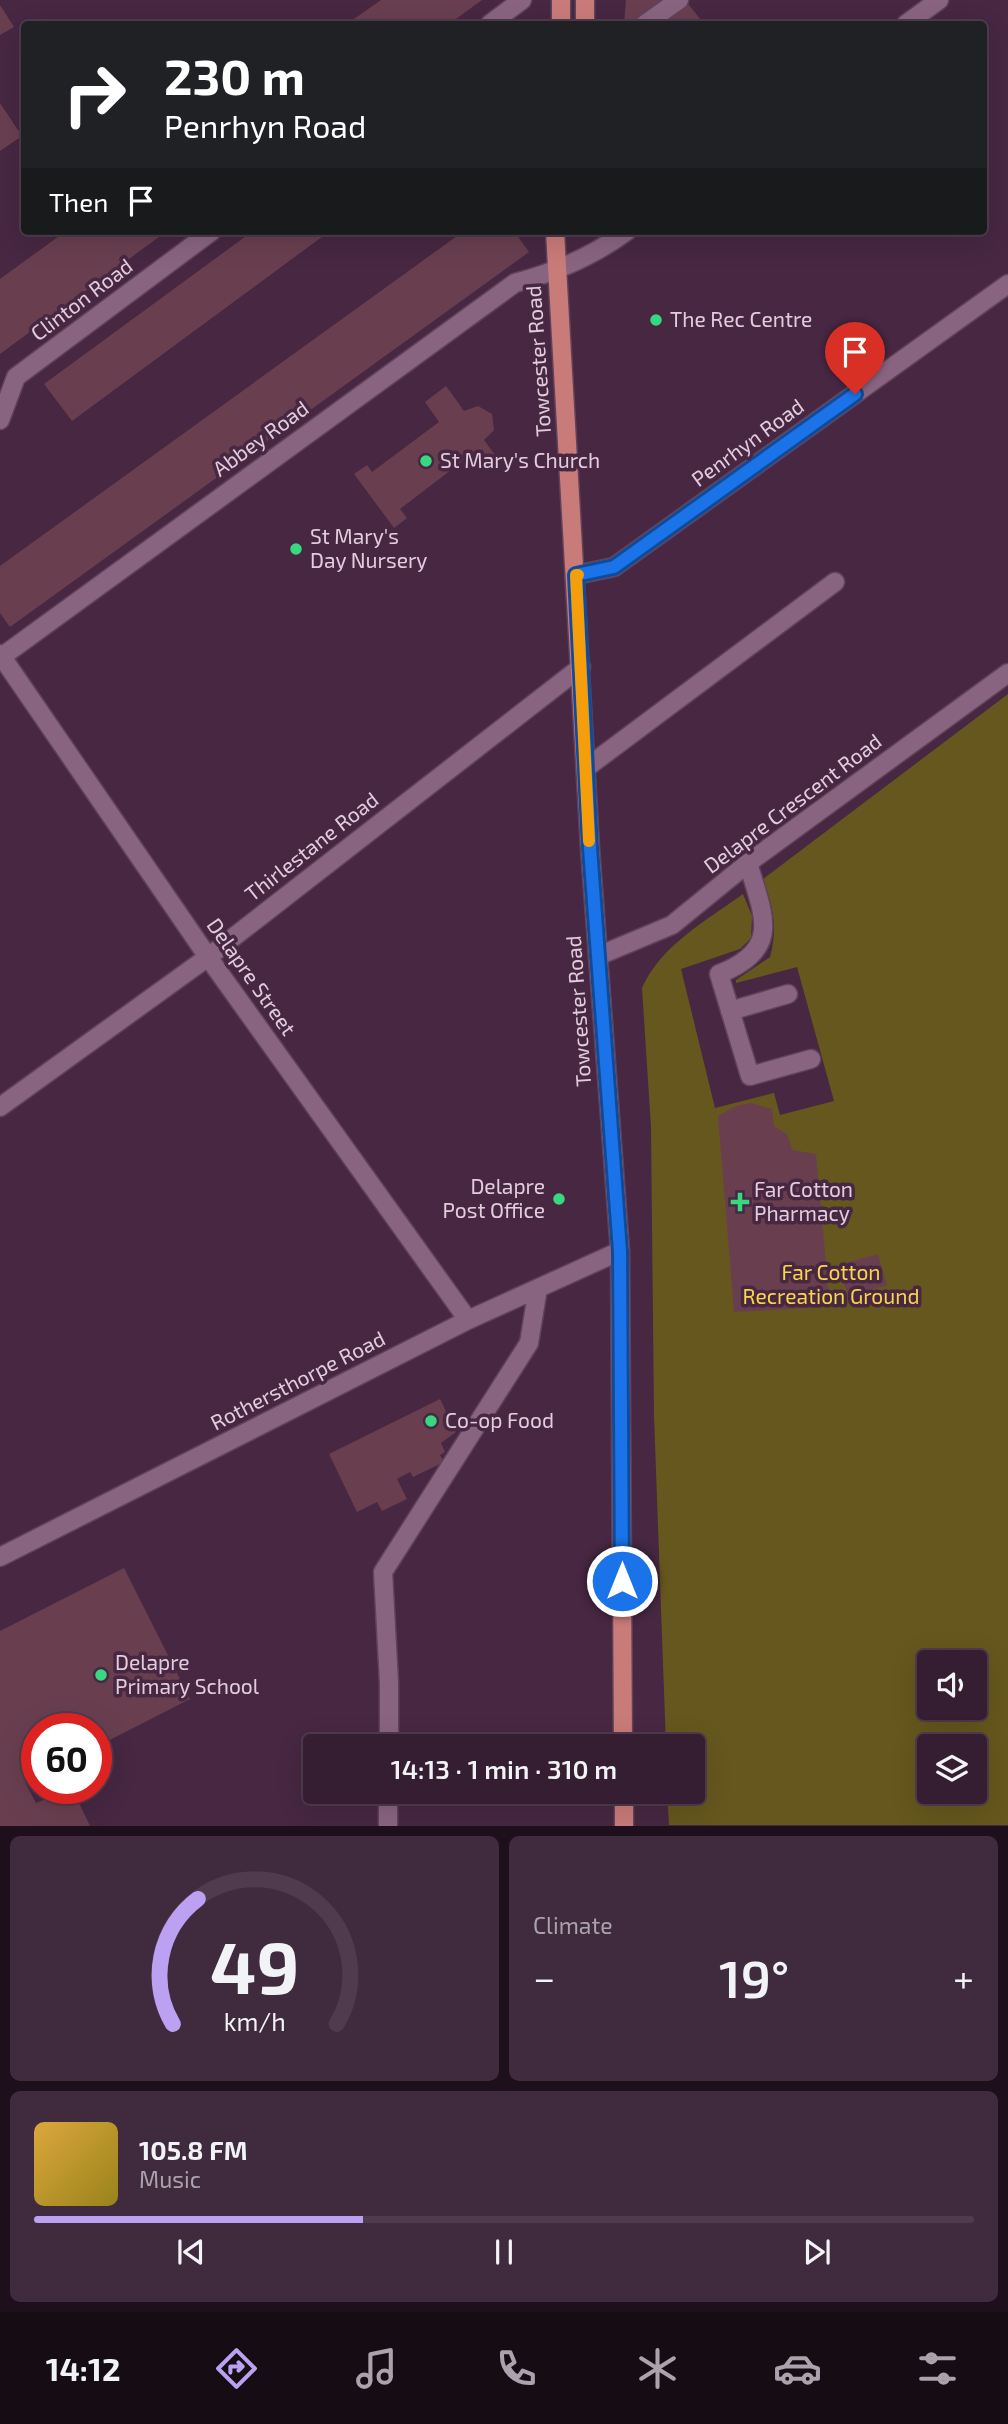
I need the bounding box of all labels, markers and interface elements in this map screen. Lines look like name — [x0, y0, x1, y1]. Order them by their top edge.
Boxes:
text: 230 m — [164, 46, 305, 105]
icon: right — [49, 49, 140, 140]
text: Penrhyn Road — [164, 106, 366, 144]
icon: arrive — [122, 182, 160, 220]
text: Then — [49, 186, 108, 217]
street label: Clinton Road — [25, 252, 137, 345]
street label: Towcester Road — [520, 285, 555, 437]
place label: The Rec Centre — [670, 306, 812, 331]
marker: The Rec Centre — [648, 312, 664, 328]
pin — [825, 322, 885, 394]
icon: arrive — [836, 333, 874, 371]
street label: Penrhyn Road — [686, 393, 808, 491]
street label: Abbey Road — [207, 395, 313, 481]
place label: St Mary's Church — [440, 447, 600, 472]
marker: St Mary's Church — [418, 453, 434, 469]
place label: St Mary's Day Nursery — [310, 523, 427, 572]
marker: St Mary's Day Nursery — [288, 541, 304, 557]
street label: Delapre Crescent Road — [698, 728, 886, 878]
street label: Thirlestane Road — [239, 786, 383, 906]
street label: Delapre Street — [203, 913, 302, 1040]
street label: Towcester Road — [560, 935, 595, 1087]
place label: Delapre Post Office — [443, 1173, 545, 1222]
place label: Far Cotton Pharmacy — [754, 1176, 853, 1225]
marker: Delapre Post Office — [551, 1191, 567, 1207]
marker: Far Cotton Pharmacy — [732, 1194, 748, 1210]
park label: Far Cotton Recreation Ground — [743, 1259, 919, 1308]
street label: Rothersthorpe Road — [206, 1325, 389, 1434]
place label: Co-op Food — [445, 1407, 554, 1432]
marker: Co-op Food — [423, 1413, 439, 1429]
position arrow — [585, 1544, 659, 1618]
place label: Delapre Primary School — [115, 1649, 260, 1698]
map controls — [917, 1650, 987, 1804]
button: sound — [917, 1650, 987, 1720]
marker: Delapre Primary School — [93, 1667, 109, 1683]
speed limit sign: 60 — [21, 1713, 112, 1804]
button: layers — [917, 1734, 987, 1804]
text: 14:13 · 1 min · 310 m — [391, 1753, 617, 1784]
text: Climate — [533, 1911, 613, 1939]
text: 49 — [210, 1922, 299, 2010]
text: 19° — [719, 1946, 789, 2008]
text: − — [533, 1954, 555, 2000]
text: + — [953, 1954, 974, 2000]
text: km/h — [223, 2006, 286, 2036]
text: 105.8 FM — [139, 2134, 247, 2165]
text: Music — [139, 2165, 201, 2193]
icon: previous — [172, 2233, 210, 2271]
icon: pause — [485, 2233, 523, 2271]
icon: next — [798, 2233, 836, 2271]
icon: directions — [212, 2344, 261, 2393]
icon: music — [352, 2344, 401, 2393]
icon: phone — [492, 2344, 541, 2393]
icon: climate — [633, 2344, 682, 2393]
icon: car — [773, 2344, 822, 2393]
icon: filters — [913, 2344, 962, 2393]
text: 14:12 — [46, 2349, 121, 2387]

